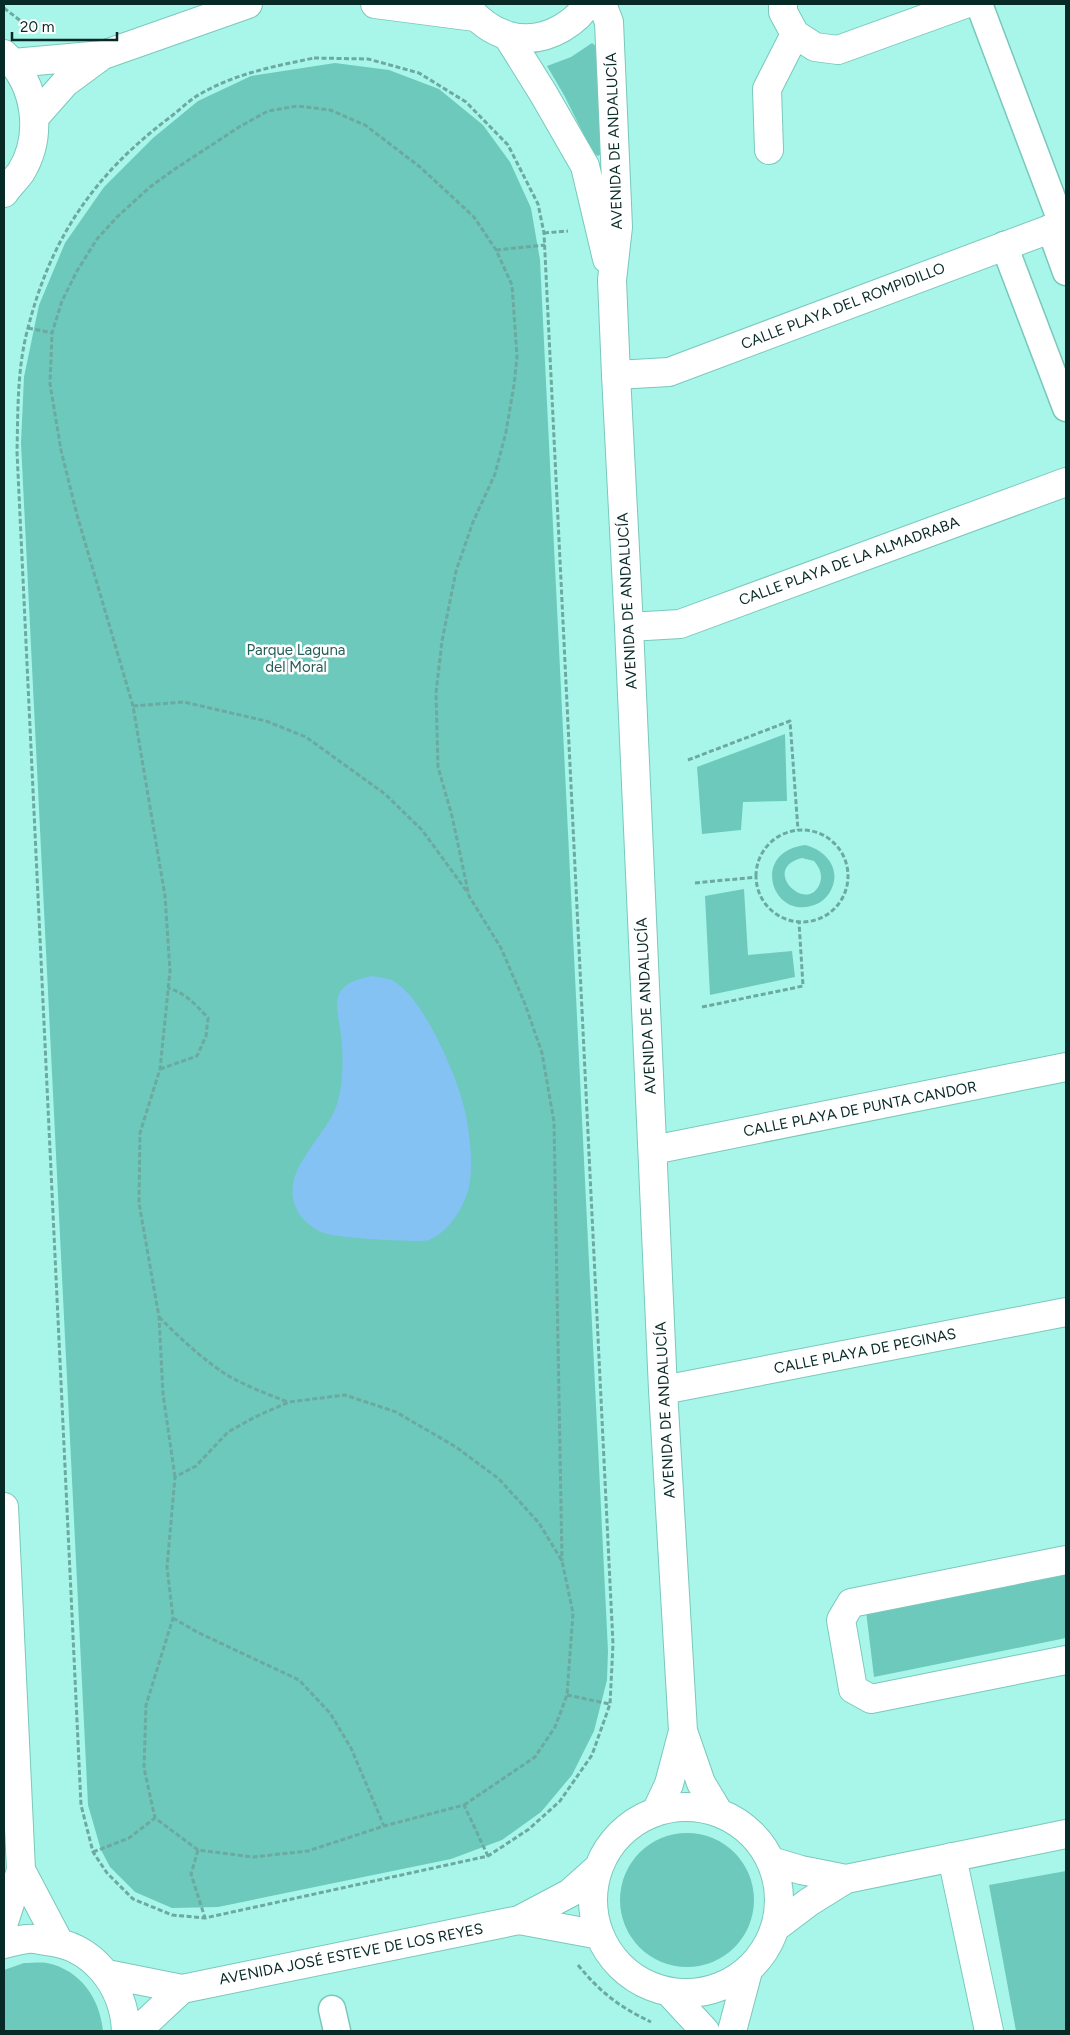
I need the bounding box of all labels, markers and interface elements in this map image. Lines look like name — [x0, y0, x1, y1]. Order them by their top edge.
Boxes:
scale bar — [12, 10, 118, 42]
text: 20 m — [20, 18, 54, 36]
street label: AVENIDA DE ANDALUCÍA — [602, 52, 626, 230]
street label: CALLE PLAYA DEL ROMPIDILLO — [738, 259, 948, 353]
street label: AVENIDA DE ANDALUCÍA — [613, 512, 641, 690]
street label: CALLE PLAYA DE LA ALMADRABA — [736, 513, 962, 609]
park label: Parque Laguna del Moral — [247, 641, 345, 676]
street label: AVENIDA DE ANDALUCÍA — [632, 917, 660, 1095]
street label: CALLE PLAYA DE PUNTA CANDOR — [742, 1078, 978, 1140]
street label: AVENIDA DE ANDALUCÍA — [651, 1321, 679, 1499]
street label: CALLE PLAYA DE PEGINAS — [772, 1324, 958, 1378]
street label: AVENIDA JOSÉ ESTEVE DE LOS REYES — [218, 1920, 484, 1988]

